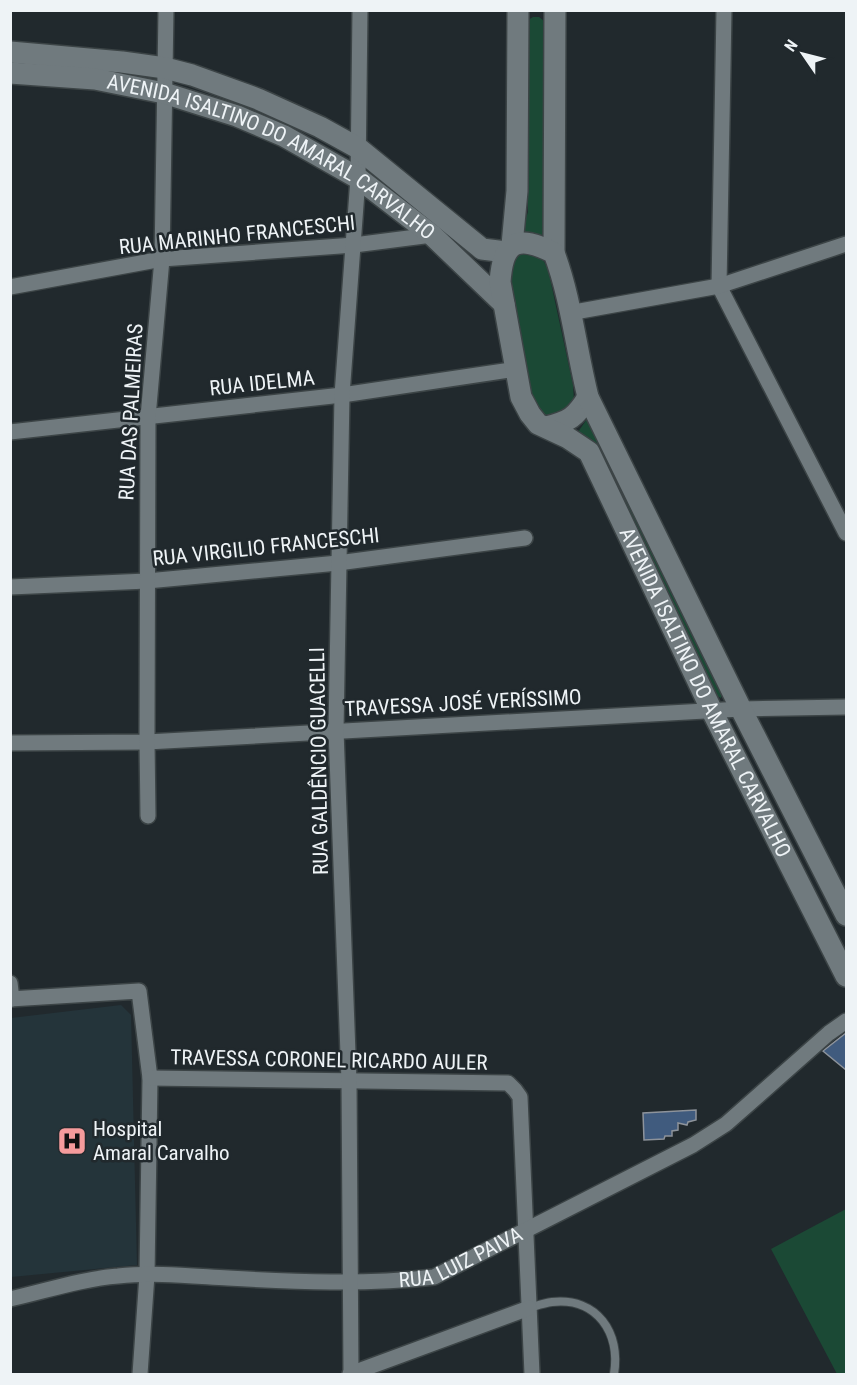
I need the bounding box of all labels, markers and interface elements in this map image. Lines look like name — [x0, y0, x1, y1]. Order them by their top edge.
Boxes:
north arrow — [773, 24, 833, 84]
text: N — [781, 36, 802, 55]
street label: AVENIDA ISALTINO DO AMARAL CARVALHO — [105, 70, 440, 245]
street label: RUA MARINHO FRANCESCHI — [118, 211, 356, 259]
street label: RUA DAS PALMEIRAS — [114, 323, 148, 501]
street label: RUA IDELMA — [208, 366, 316, 400]
street label: RUA VIRGILIO FRANCESCHI — [151, 523, 381, 571]
street label: AVENIDA ISALTINO DO AMARAL CARVALHO — [615, 523, 796, 861]
street label: RUA GALDÊNCIO GUACELLI — [305, 647, 333, 875]
street label: TRAVESSA JOSÉ VERÍSSIMO — [344, 685, 582, 721]
street label: TRAVESSA CORONEL RICARDO AULER — [170, 1045, 488, 1075]
place label: Hospital Amaral Carvalho — [93, 1117, 230, 1165]
hospital icon: Hospital Amaral Carvalho — [56, 1125, 88, 1157]
street label: RUA LUIZ PAIVA — [398, 1222, 526, 1292]

